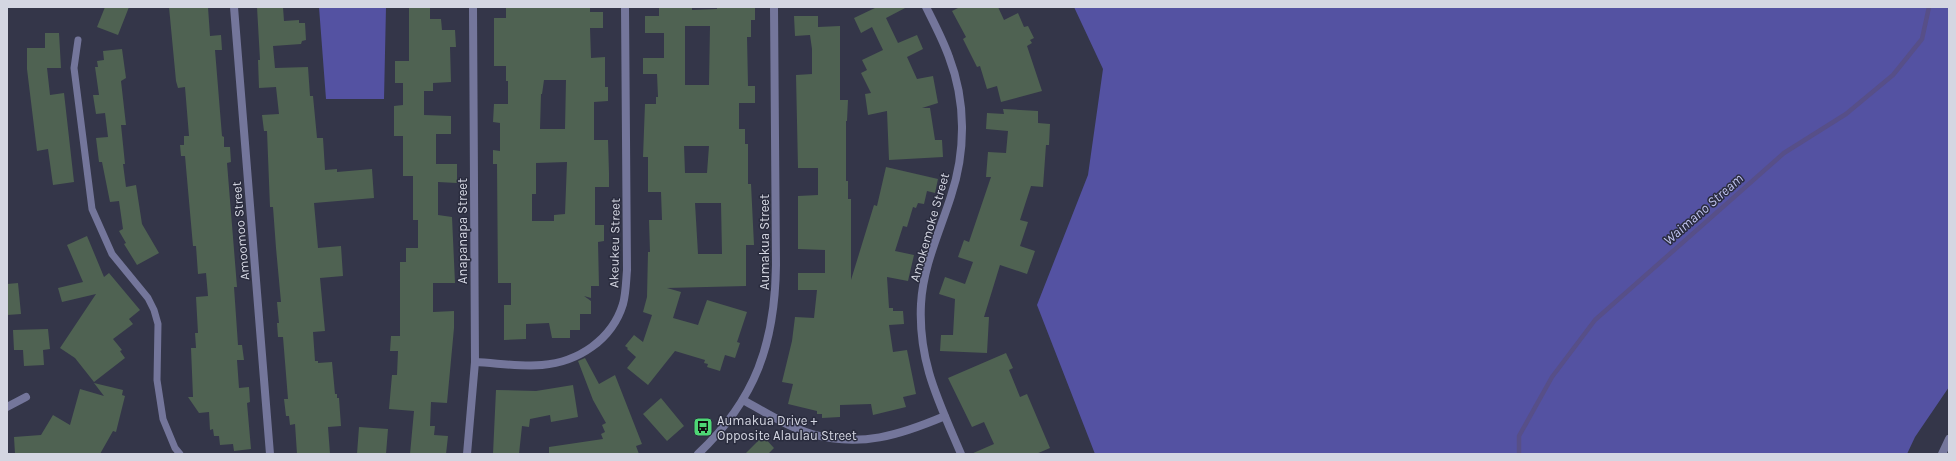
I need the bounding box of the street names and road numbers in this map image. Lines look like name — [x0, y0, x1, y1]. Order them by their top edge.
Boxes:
street label: Amokemoke Street — [907, 171, 952, 283]
street label: Anapanapa Street — [455, 178, 470, 284]
street label: Amoomoo Street — [229, 181, 252, 281]
street label: Aumakua Street — [757, 194, 772, 290]
street label: Akeukeu Street — [606, 198, 623, 288]

